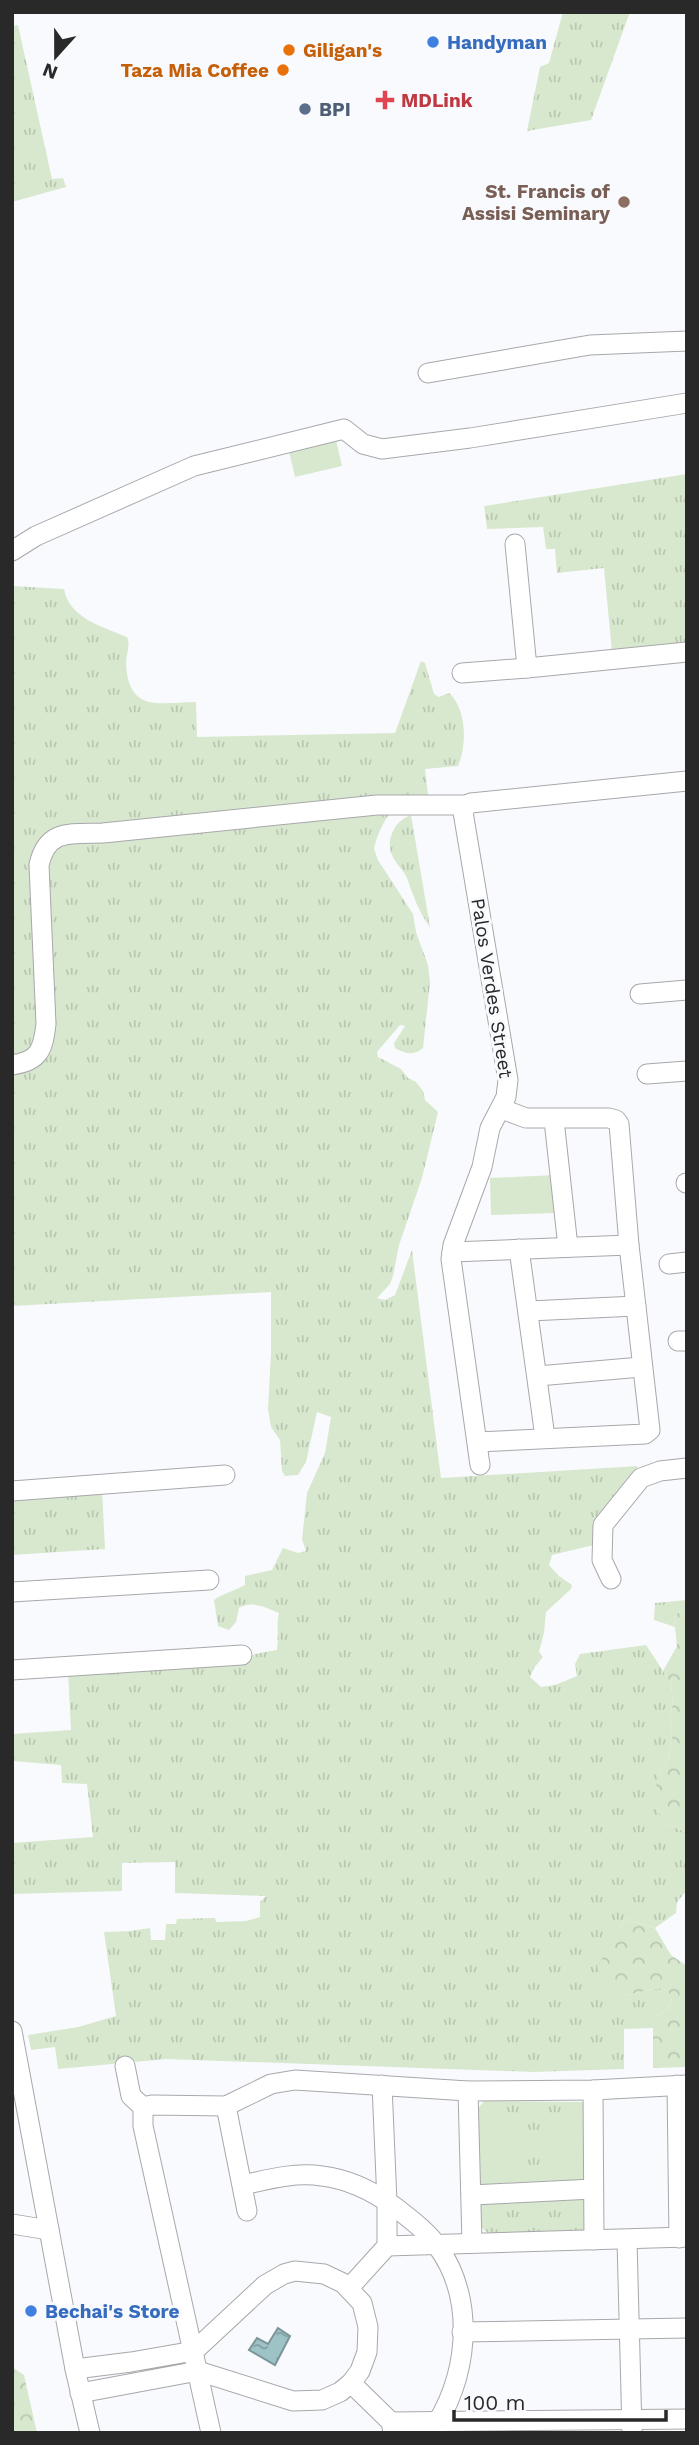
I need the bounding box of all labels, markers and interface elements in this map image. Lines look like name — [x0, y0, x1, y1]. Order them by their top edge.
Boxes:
north arrow — [21, 21, 91, 91]
place label: Handyman — [447, 31, 547, 54]
marker: Handyman — [425, 34, 441, 50]
place label: Giligan's — [303, 39, 382, 62]
marker: Giligan's — [281, 42, 297, 58]
text: N — [39, 58, 61, 85]
place label: Taza Mia Coffee — [120, 59, 269, 82]
marker: Taza Mia Coffee — [275, 62, 291, 78]
place label: MDLink — [401, 89, 473, 112]
marker: MDLink — [375, 90, 395, 110]
place label: BPI — [319, 98, 351, 121]
marker: BPI — [297, 101, 313, 117]
place label: St. Francis of Assisi Seminary — [462, 180, 610, 225]
marker: St. Francis of Assisi Seminary — [616, 194, 632, 210]
street label: Palos Verdes Street — [466, 896, 518, 1080]
place label: Bechai's Store — [45, 2300, 180, 2323]
marker: Bechai's Store — [23, 2303, 39, 2319]
scale bar — [454, 2378, 666, 2422]
text: 100 m — [464, 2390, 526, 2415]

